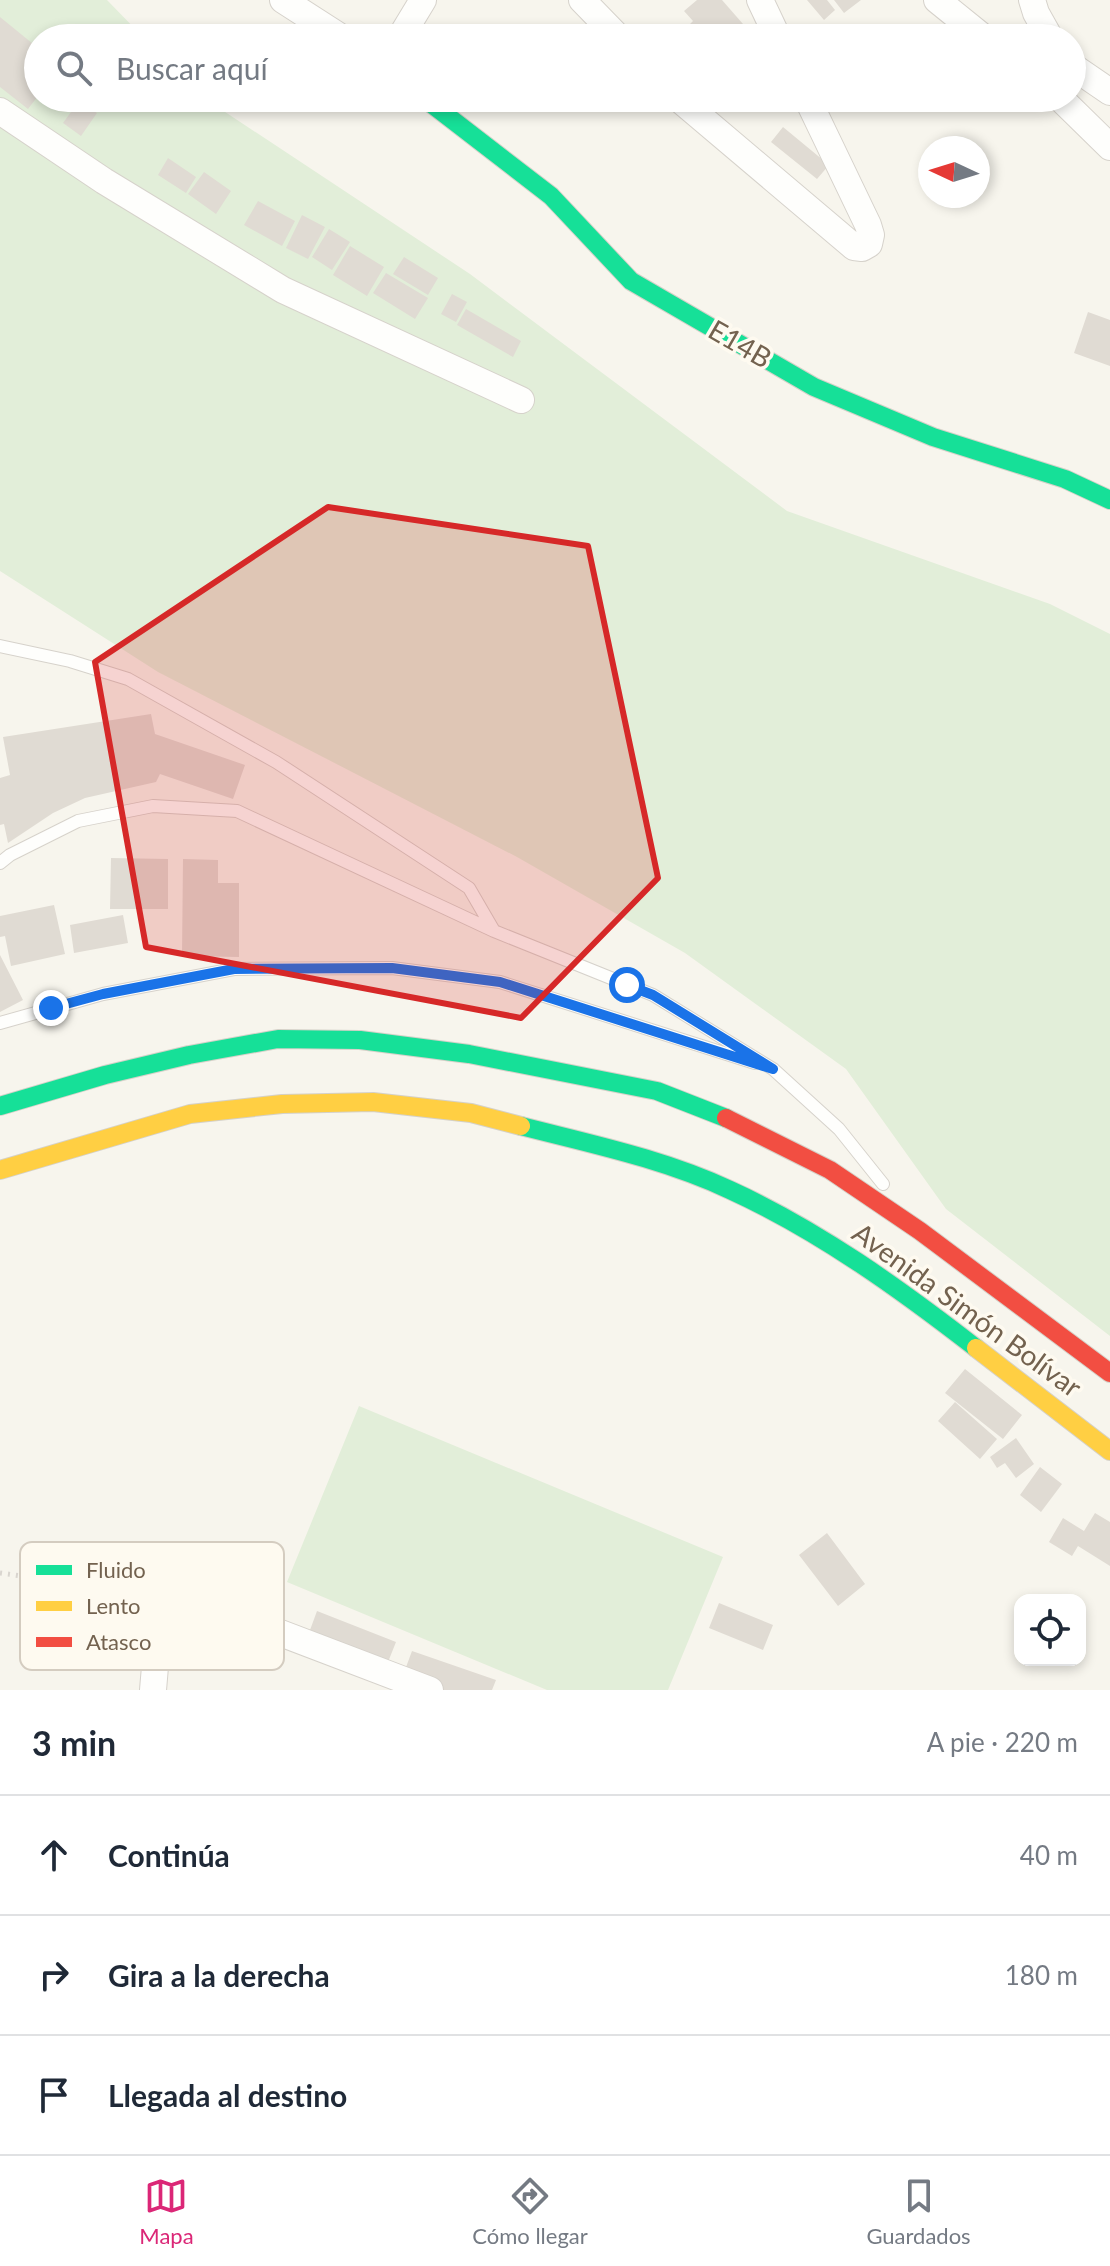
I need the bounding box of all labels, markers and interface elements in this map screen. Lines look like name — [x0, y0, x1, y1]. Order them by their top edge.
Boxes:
search box — [24, 24, 1086, 112]
icon: search — [52, 46, 96, 90]
text: Buscar aquí — [116, 50, 268, 86]
north arrow — [918, 136, 990, 208]
street label: E14B — [703, 312, 778, 375]
route start — [609, 967, 645, 1003]
route end — [33, 990, 69, 1026]
street label: Avenida Simón Bolívar — [847, 1215, 1089, 1404]
legend — [20, 1542, 284, 1670]
text: Fluido — [86, 1556, 146, 1583]
text: Lento — [86, 1592, 141, 1619]
map controls — [1014, 1594, 1086, 1666]
button: locate — [1014, 1594, 1086, 1666]
text: Atasco — [86, 1628, 151, 1655]
text: 3 min — [32, 1722, 116, 1763]
text: A pie · 220 m — [927, 1726, 1078, 1758]
icon: ahead — [32, 1833, 76, 1877]
text: Continúa — [108, 1837, 230, 1873]
text: 40 m — [1020, 1839, 1078, 1871]
icon: right — [32, 1953, 76, 1997]
text: Gira a la derecha — [108, 1957, 330, 1993]
text: 180 m — [1005, 1959, 1078, 1991]
icon: arrive — [32, 2073, 76, 2117]
text: Llegada al destino — [108, 2077, 347, 2113]
tab: Mapa — [139, 2174, 194, 2249]
tab: Cómo llegar — [472, 2174, 588, 2249]
tab: Guardados — [866, 2174, 971, 2249]

